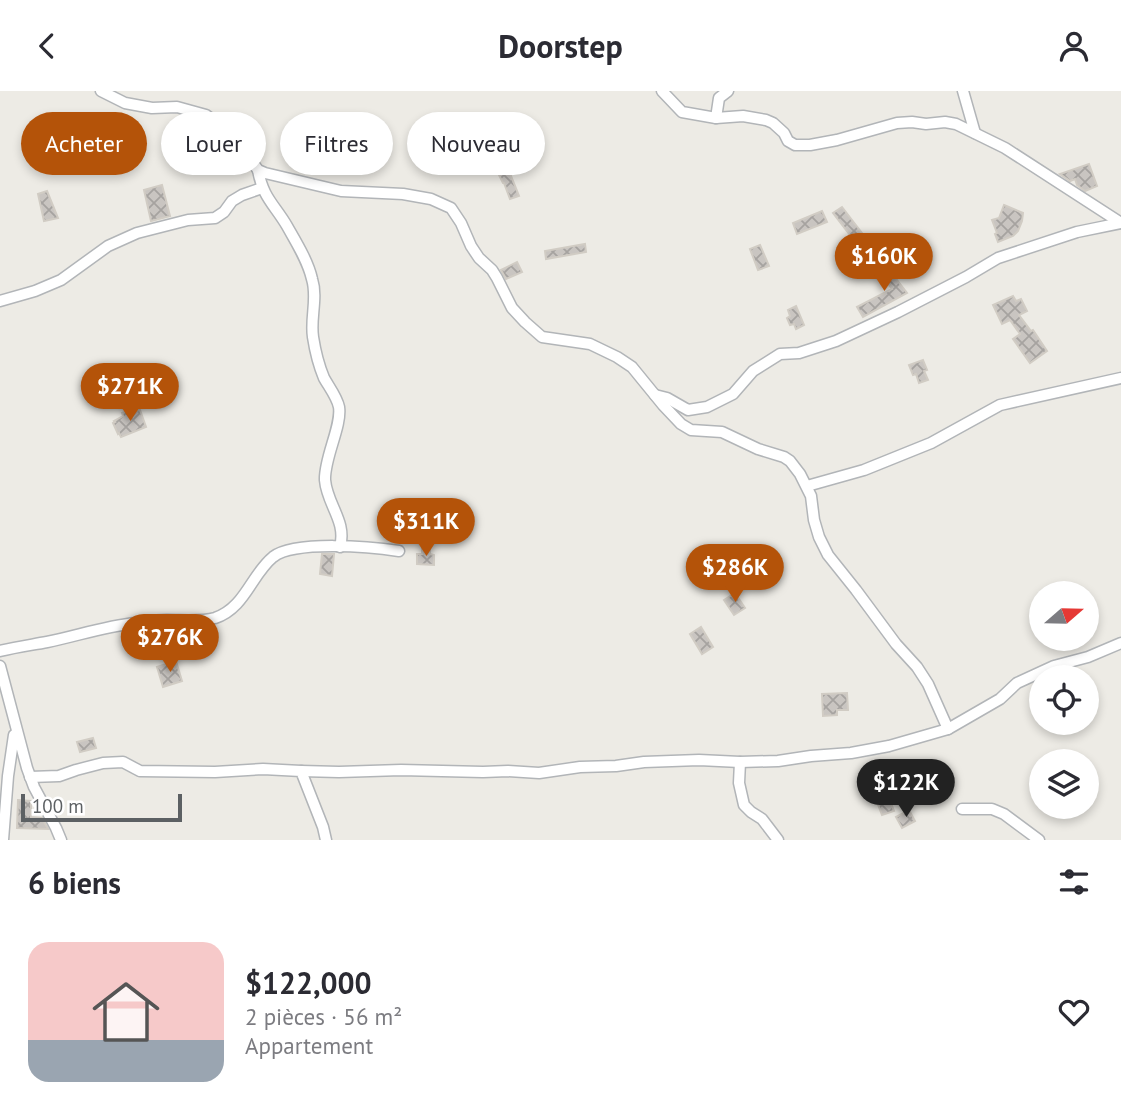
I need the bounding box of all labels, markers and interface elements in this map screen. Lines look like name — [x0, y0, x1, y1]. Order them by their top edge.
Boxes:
text: Doorstep — [498, 25, 623, 67]
icon: back — [28, 27, 66, 65]
icon: person — [1055, 27, 1093, 65]
chip: Acheter — [21, 112, 147, 175]
chip: Louer — [161, 112, 266, 175]
chip: Filtres — [280, 112, 393, 175]
chip: Nouveau — [407, 112, 545, 175]
pin: $160K — [835, 233, 933, 293]
text: $160K — [851, 241, 917, 270]
pin: $271K — [81, 363, 179, 423]
text: $271K — [97, 371, 163, 400]
pin: $311K — [377, 498, 475, 558]
text: $311K — [393, 506, 459, 535]
pin: $286K — [686, 545, 784, 604]
text: $286K — [702, 552, 768, 581]
north arrow — [1029, 581, 1099, 651]
map controls — [1029, 581, 1099, 819]
pin: $276K — [121, 615, 219, 674]
text: $276K — [137, 622, 203, 651]
button: locate — [1029, 665, 1099, 735]
button: layers — [1029, 749, 1099, 819]
pin: $122K — [857, 759, 955, 819]
text: $122K — [873, 767, 939, 796]
scale bar — [21, 791, 182, 823]
text: 100 m — [32, 794, 84, 818]
text: 6 biens — [28, 863, 121, 902]
icon: filters — [1055, 863, 1093, 901]
text: $122,000 — [245, 963, 372, 1002]
icon: home — [84, 970, 168, 1054]
icon: heart — [1055, 993, 1093, 1031]
text: 2 pièces · 56 m² — [245, 1002, 402, 1031]
text: Appartement — [245, 1031, 373, 1060]

